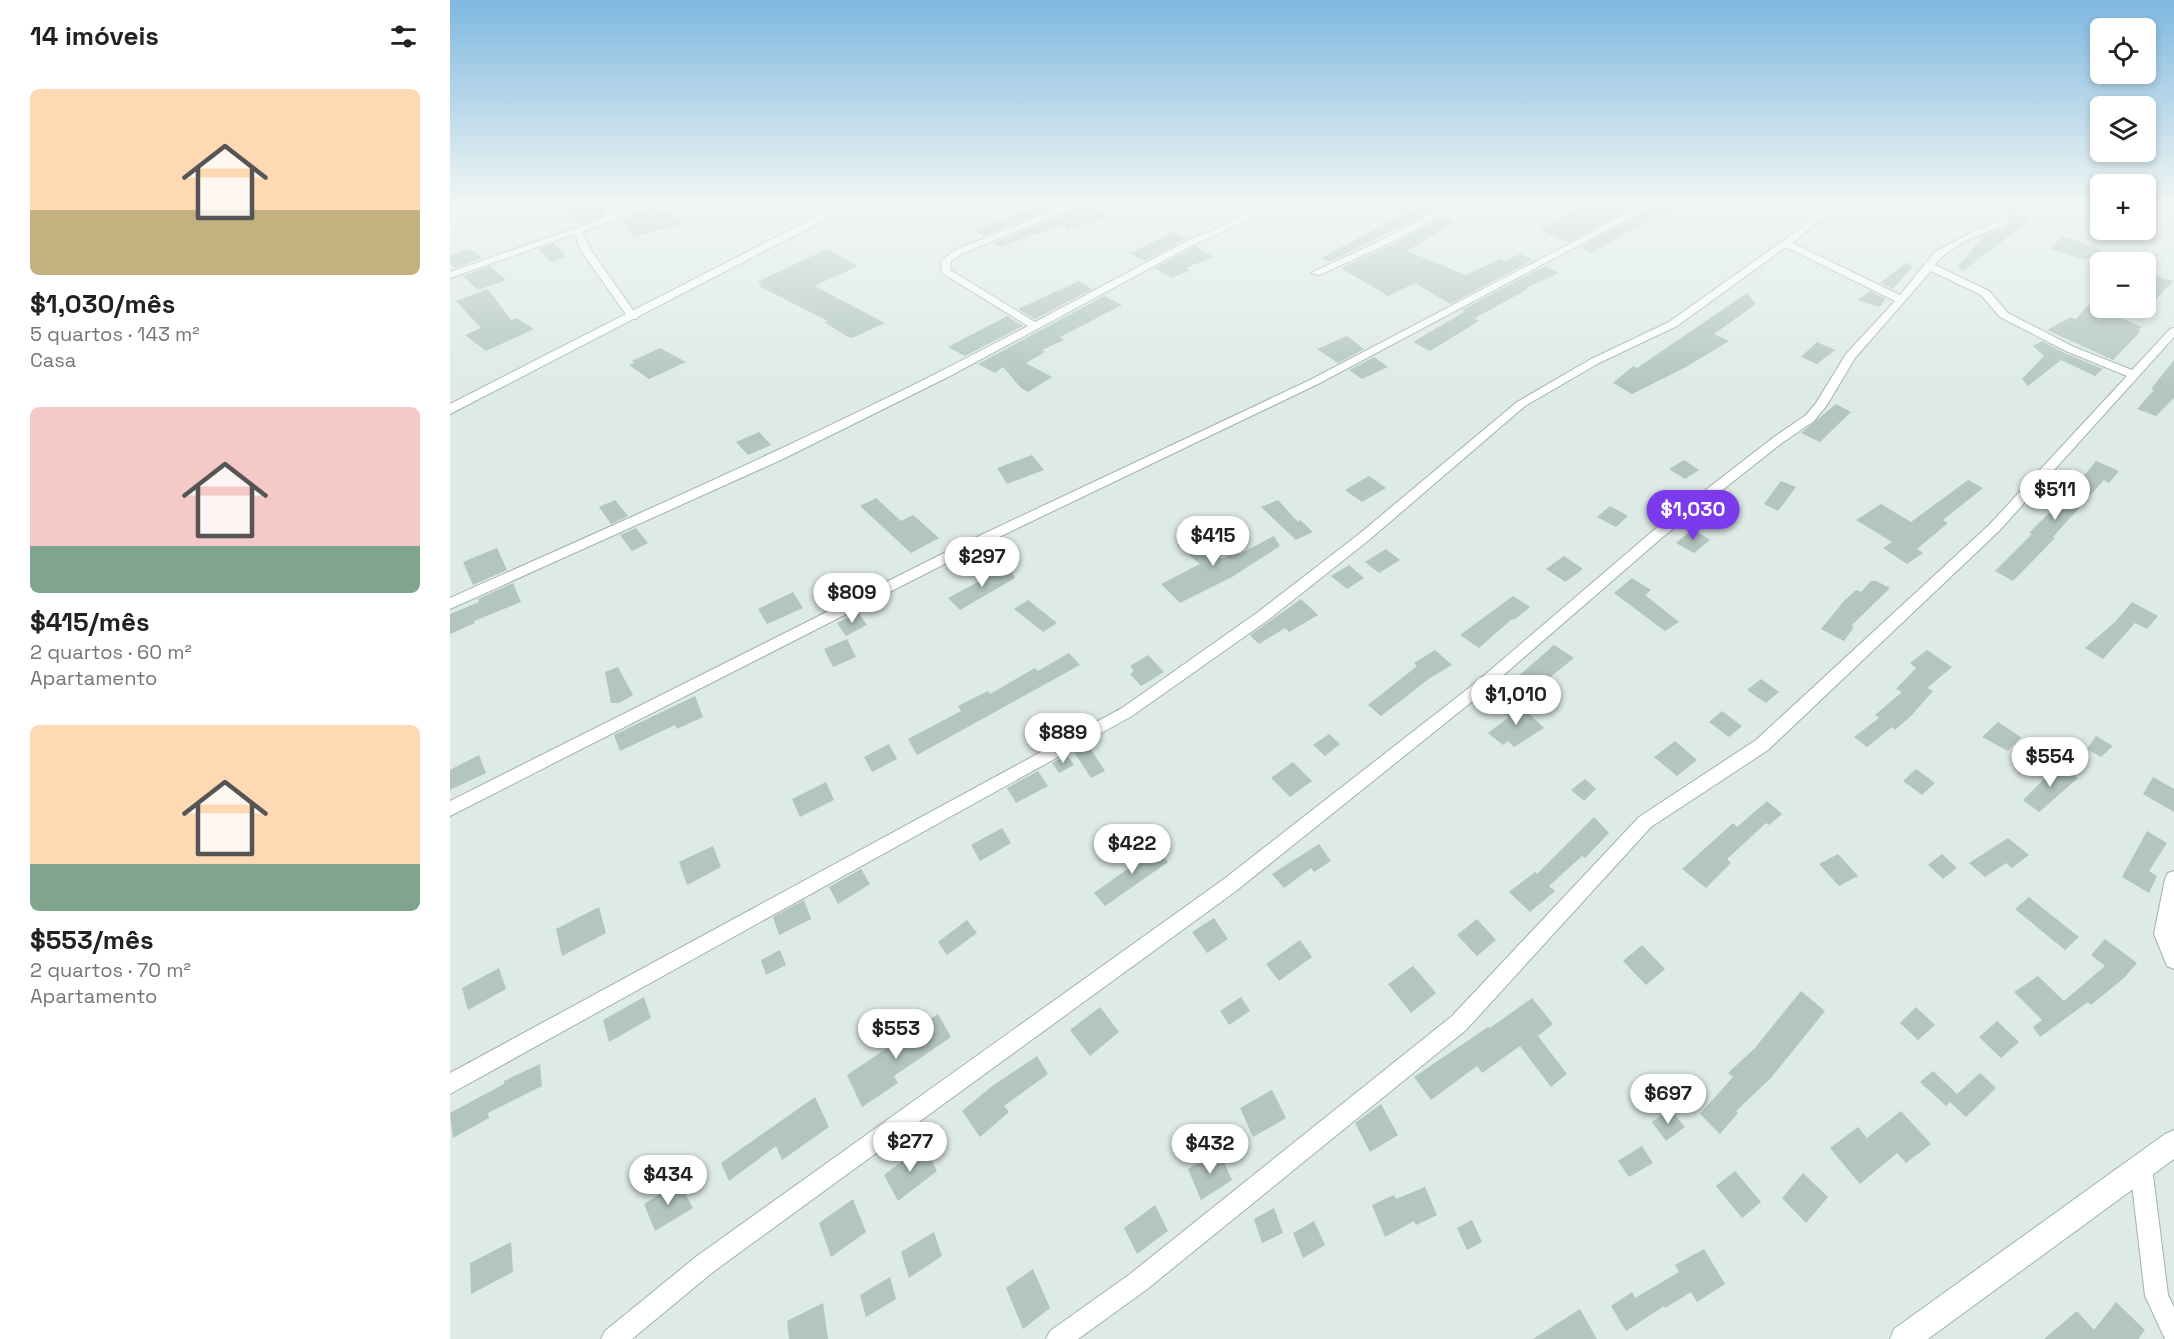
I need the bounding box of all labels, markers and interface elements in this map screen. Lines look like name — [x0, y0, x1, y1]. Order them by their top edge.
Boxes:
map controls — [2090, 18, 2156, 318]
button: locate — [2090, 18, 2156, 84]
text: 14 imóveis — [30, 19, 159, 53]
icon: filters — [387, 20, 420, 53]
button: layers — [2090, 96, 2156, 162]
icon: home — [171, 128, 279, 236]
button: + — [2090, 174, 2156, 240]
button: − — [2090, 252, 2156, 318]
text: $1,030/mês — [30, 287, 175, 321]
text: 5 quartos · 143 m² — [30, 321, 200, 347]
text: Casa — [30, 347, 76, 373]
icon: home — [171, 446, 279, 554]
pin: $511 — [2019, 470, 2091, 521]
text: $511 — [2034, 476, 2076, 502]
pin: $1,030 — [1644, 490, 1742, 541]
text: $1,030 — [1661, 496, 1725, 522]
pin: $415 — [1177, 516, 1249, 567]
text: $415 — [1190, 522, 1236, 548]
pin: $297 — [946, 537, 1018, 588]
text: $297 — [959, 543, 1005, 569]
pin: $809 — [816, 573, 888, 624]
text: $809 — [827, 579, 877, 605]
text: $415/mês — [30, 605, 150, 639]
text: 2 quartos · 60 m² — [30, 639, 192, 665]
text: Apartamento — [30, 665, 157, 691]
pin: $1,010 — [1467, 675, 1565, 726]
text: $1,010 — [1485, 681, 1547, 707]
pin: $889 — [1027, 713, 1099, 764]
text: $889 — [1039, 719, 1087, 745]
pin: $554 — [2014, 737, 2086, 788]
text: $554 — [2026, 743, 2074, 769]
icon: home — [171, 764, 279, 872]
pin: $422 — [1096, 824, 1168, 875]
text: $422 — [1108, 830, 1156, 856]
text: $553/mês — [30, 923, 154, 957]
text: 2 quartos · 70 m² — [30, 957, 191, 983]
text: Apartamento — [30, 983, 157, 1009]
pin: $553 — [860, 1009, 932, 1060]
text: $553 — [872, 1015, 920, 1041]
pin: $697 — [1632, 1074, 1704, 1125]
text: $697 — [1644, 1080, 1692, 1106]
pin: $277 — [874, 1122, 946, 1173]
pin: $432 — [1174, 1124, 1246, 1175]
text: $277 — [887, 1128, 933, 1154]
text: $432 — [1186, 1130, 1234, 1156]
pin: $434 — [632, 1155, 704, 1206]
text: $434 — [643, 1161, 693, 1187]

